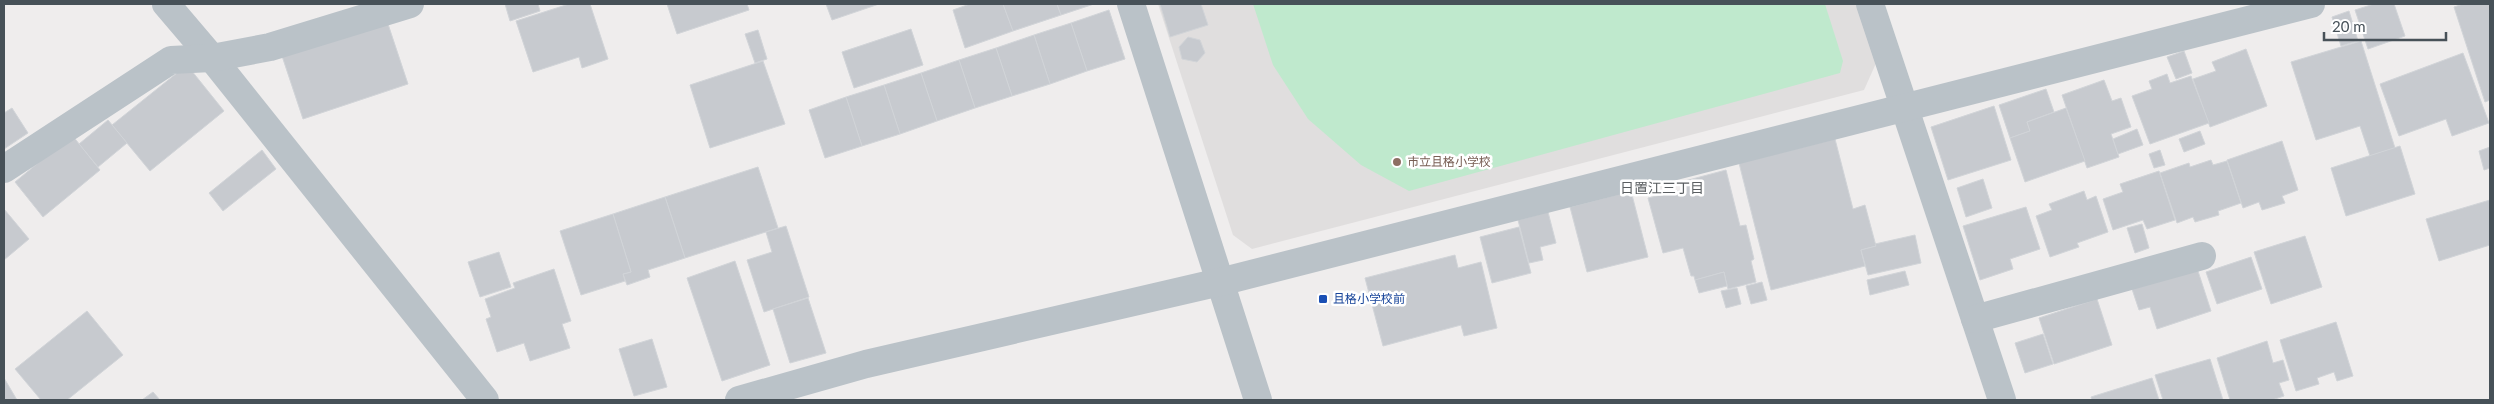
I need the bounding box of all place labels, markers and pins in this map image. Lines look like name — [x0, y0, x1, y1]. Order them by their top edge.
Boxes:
place label: 市立且格小学校 — [1407, 154, 1491, 169]
marker: 市立且格小学校 — [1391, 156, 1403, 168]
place label: 且格小学校前 — [1333, 291, 1405, 306]
marker: 且格小学校前 — [1317, 293, 1329, 305]

